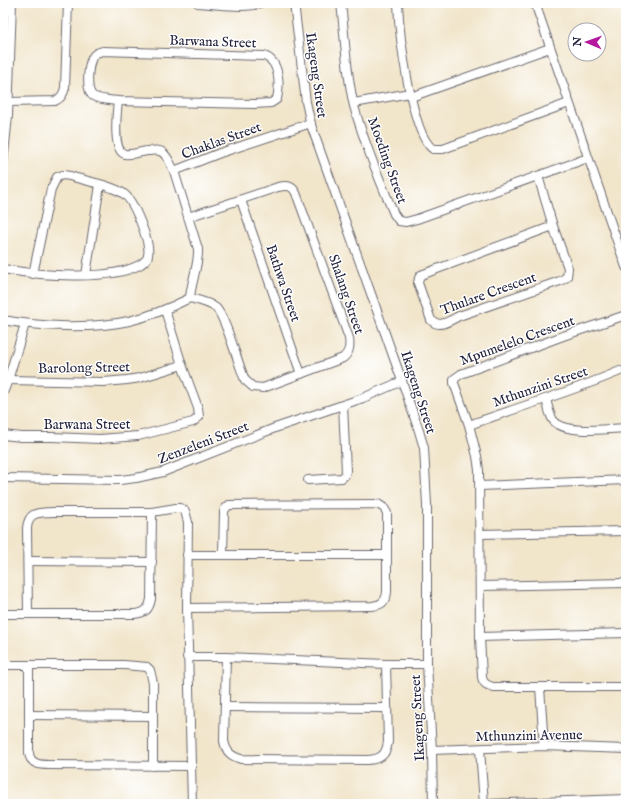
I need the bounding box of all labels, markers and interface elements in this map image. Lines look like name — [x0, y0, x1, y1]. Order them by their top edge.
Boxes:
north arrow — [567, 22, 607, 62]
street label: Barwana Street — [169, 31, 257, 53]
street label: Ikageng Street — [301, 31, 331, 119]
text: N — [571, 36, 585, 48]
street label: Moeding Street — [363, 114, 411, 206]
street label: Chaklas Street — [179, 118, 264, 164]
street label: Bathwa Street — [261, 242, 305, 324]
street label: Shalang Street — [324, 252, 368, 337]
street label: Thulare Crescent — [438, 268, 539, 320]
street label: Mpumelelo Crescent — [458, 312, 577, 370]
street label: Ikageng Street — [396, 348, 440, 436]
street label: Barolong Street — [38, 358, 130, 378]
street label: Mthunzini Street — [490, 362, 590, 412]
street label: Barwana Street — [43, 416, 131, 434]
street label: Zenzeleni Street — [155, 417, 251, 469]
street label: Ikageng Street — [407, 674, 429, 762]
street label: Mthunzini Avenue — [475, 726, 583, 746]

